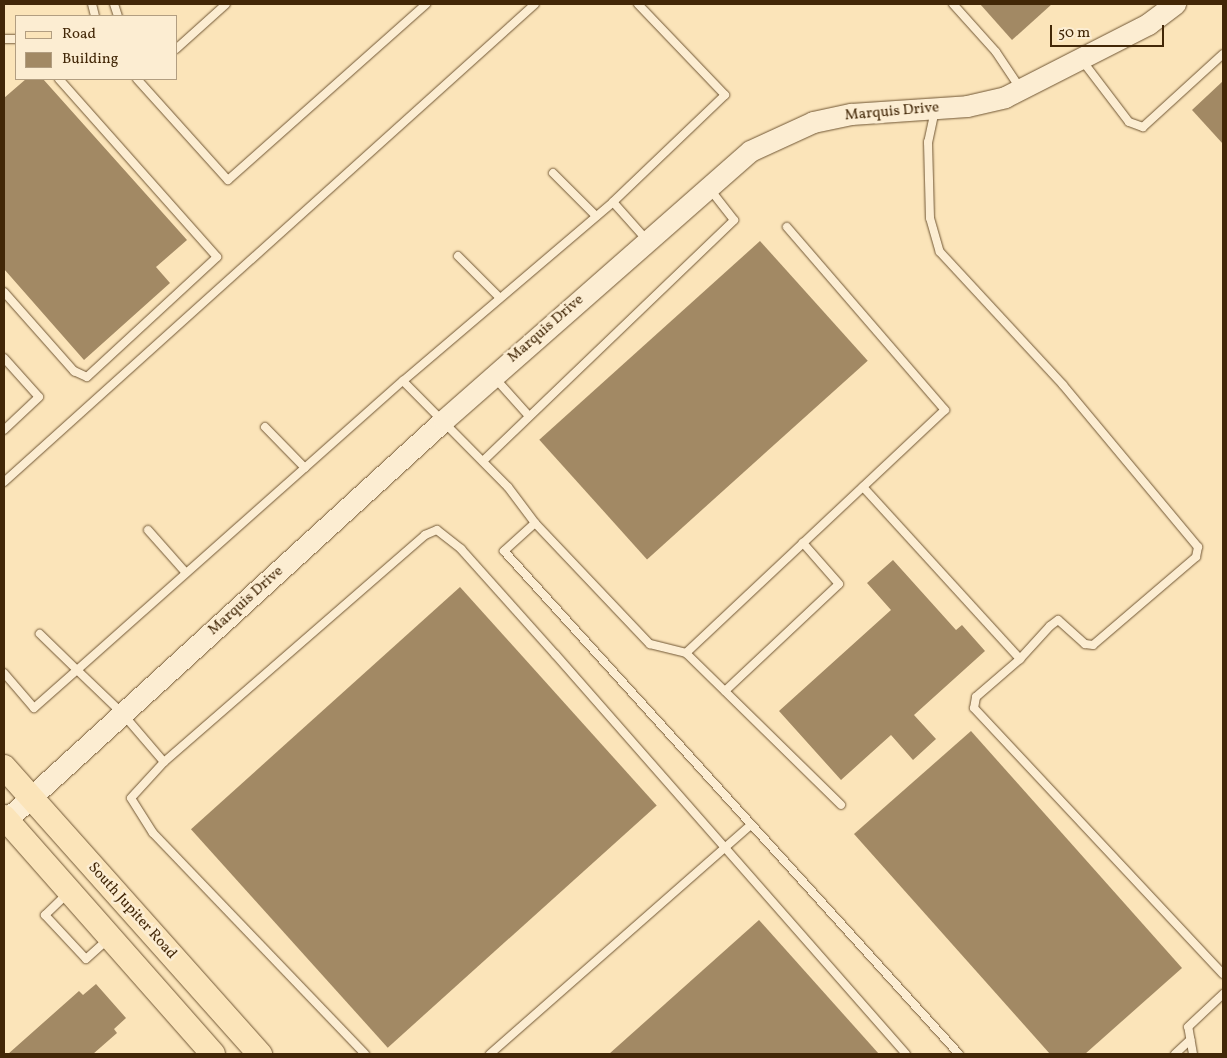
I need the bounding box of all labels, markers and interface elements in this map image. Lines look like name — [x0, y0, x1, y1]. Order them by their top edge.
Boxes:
legend — [15, 15, 178, 80]
scale bar — [1052, 15, 1166, 47]
text: 50 m — [1058, 23, 1090, 44]
text: Road — [62, 24, 96, 45]
text: Building — [62, 49, 118, 70]
street label: Marquis Drive — [844, 99, 940, 125]
street label: Marquis Drive — [504, 291, 588, 367]
street label: Marquis Drive — [205, 563, 287, 639]
street label: South Jupiter Road — [84, 859, 180, 963]

